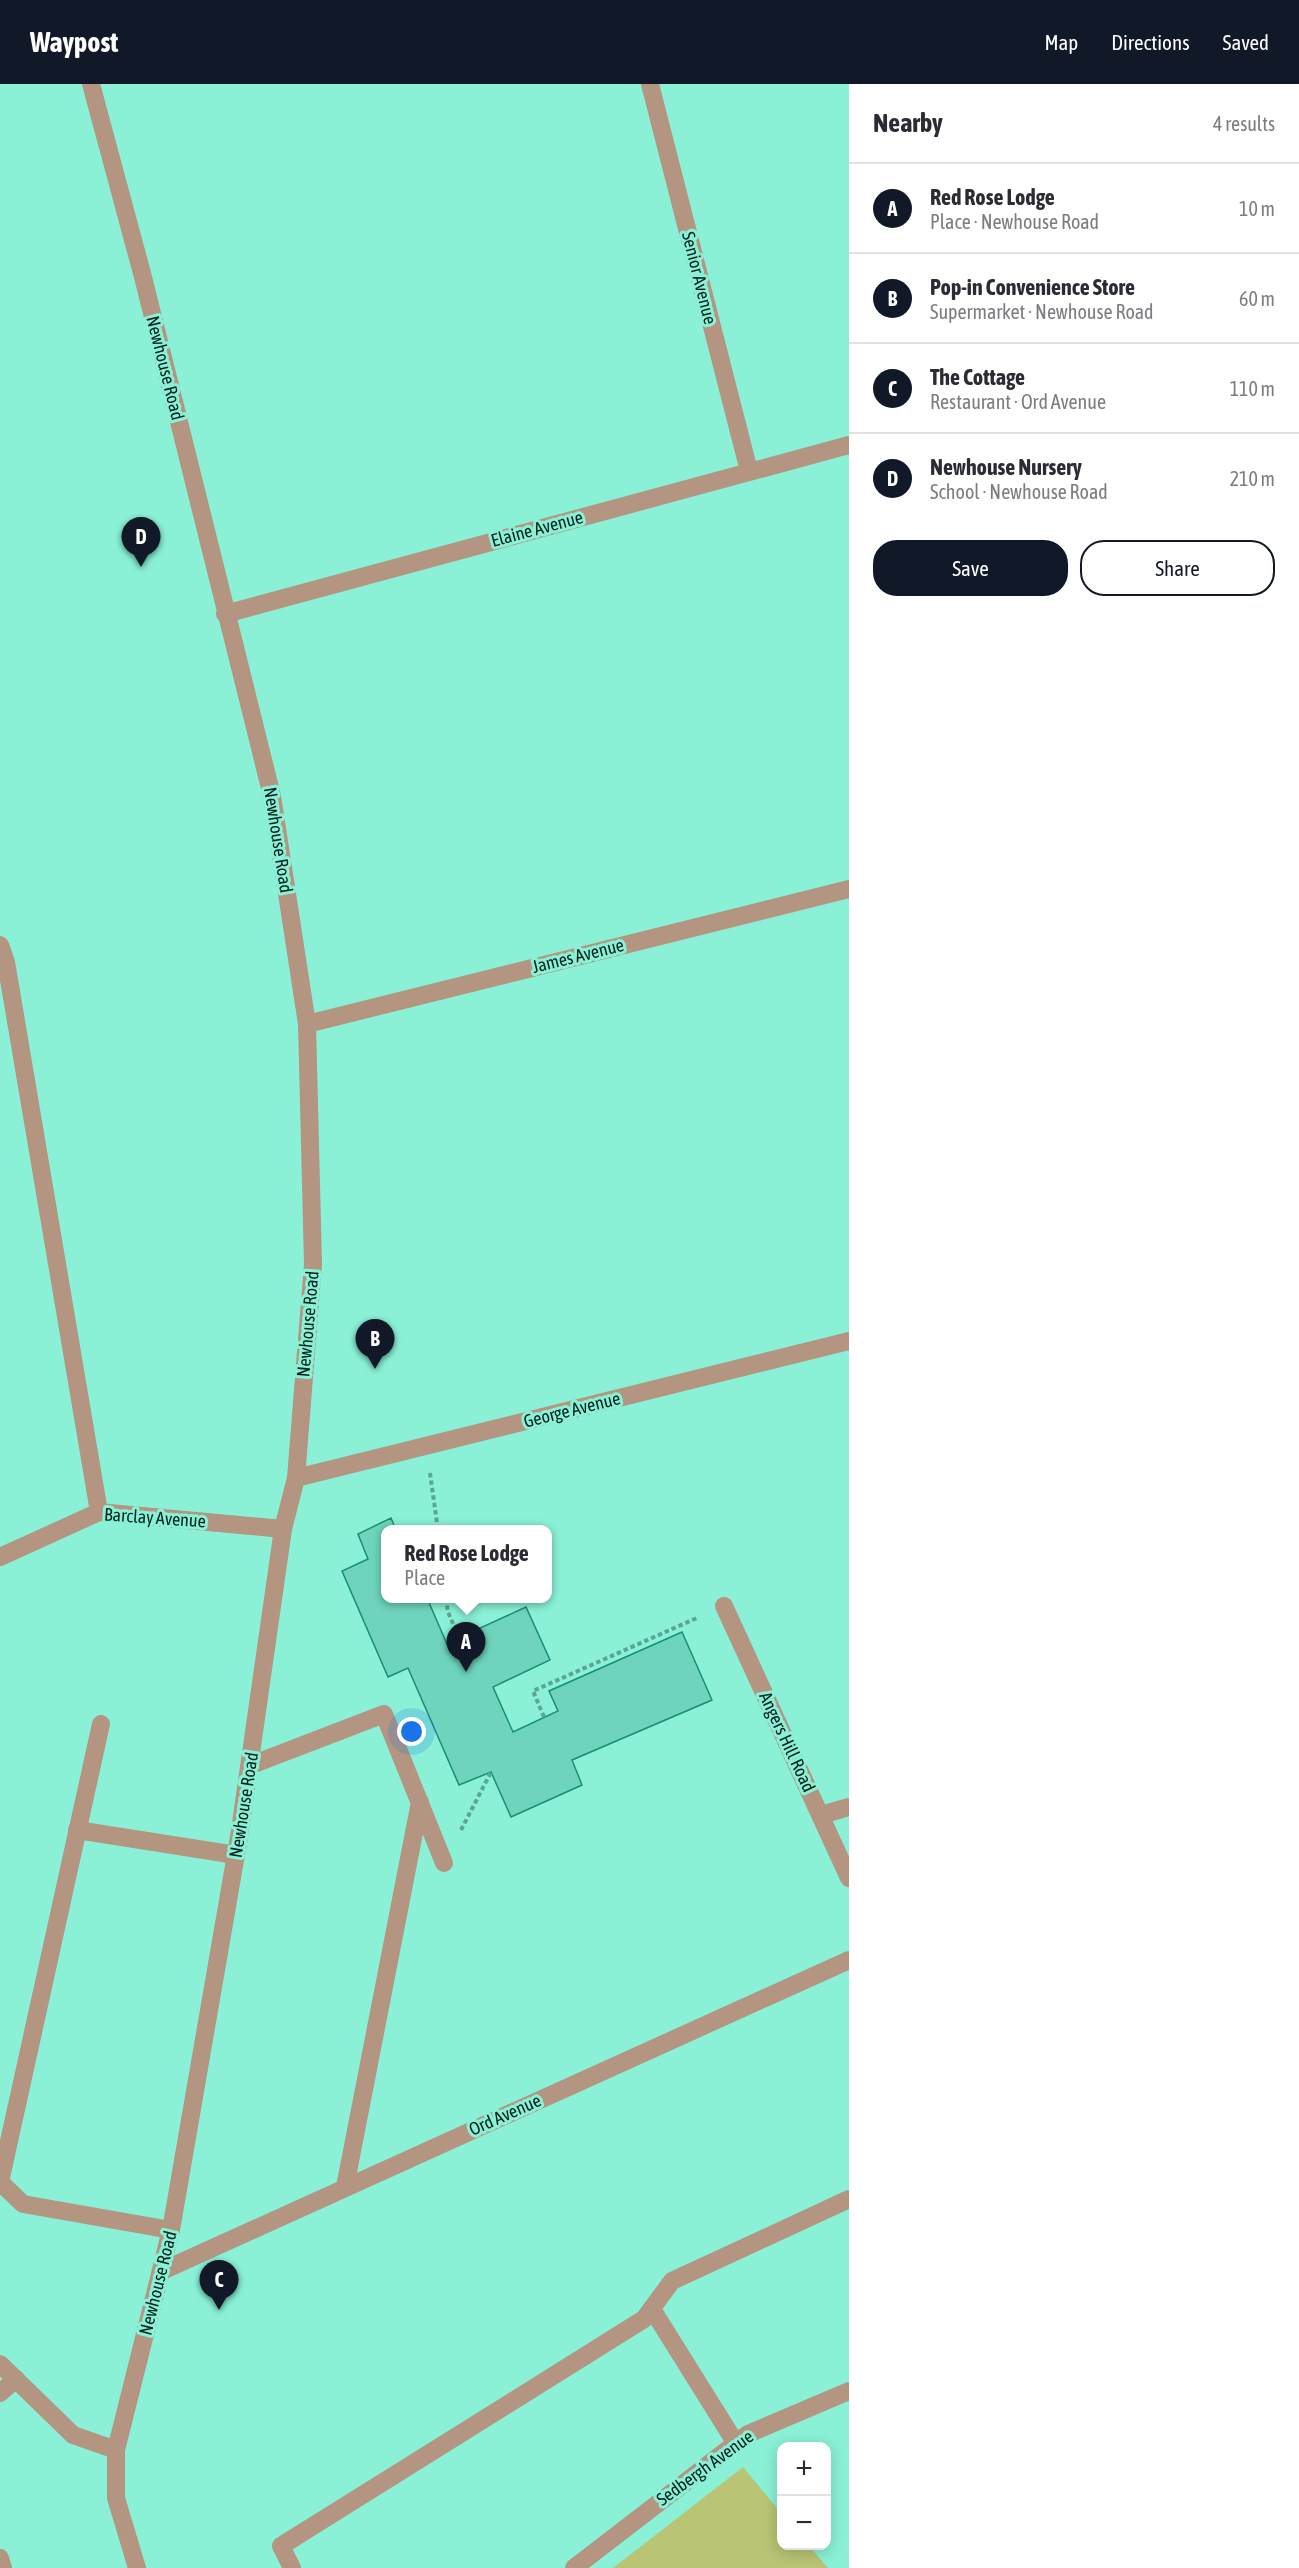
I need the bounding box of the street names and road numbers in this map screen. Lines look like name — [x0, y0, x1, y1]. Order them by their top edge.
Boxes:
street label: Senior Avenue — [678, 229, 721, 326]
street label: Newhouse Road — [142, 314, 189, 422]
street label: Elaine Avenue — [489, 506, 585, 551]
street label: Newhouse Road — [260, 786, 297, 894]
street label: James Avenue — [530, 934, 626, 977]
street label: Newhouse Road — [292, 1270, 323, 1378]
street label: George Avenue — [521, 1387, 622, 1432]
street label: Barclay Avenue — [104, 1503, 207, 1532]
street label: Angers Hill Road — [755, 1688, 820, 1795]
street label: Newhouse Road — [225, 1751, 262, 1859]
street label: Ord Avenue — [466, 2089, 544, 2140]
street label: Newhouse Road — [134, 2229, 181, 2337]
street label: Sedbergh Avenue — [652, 2425, 757, 2510]

